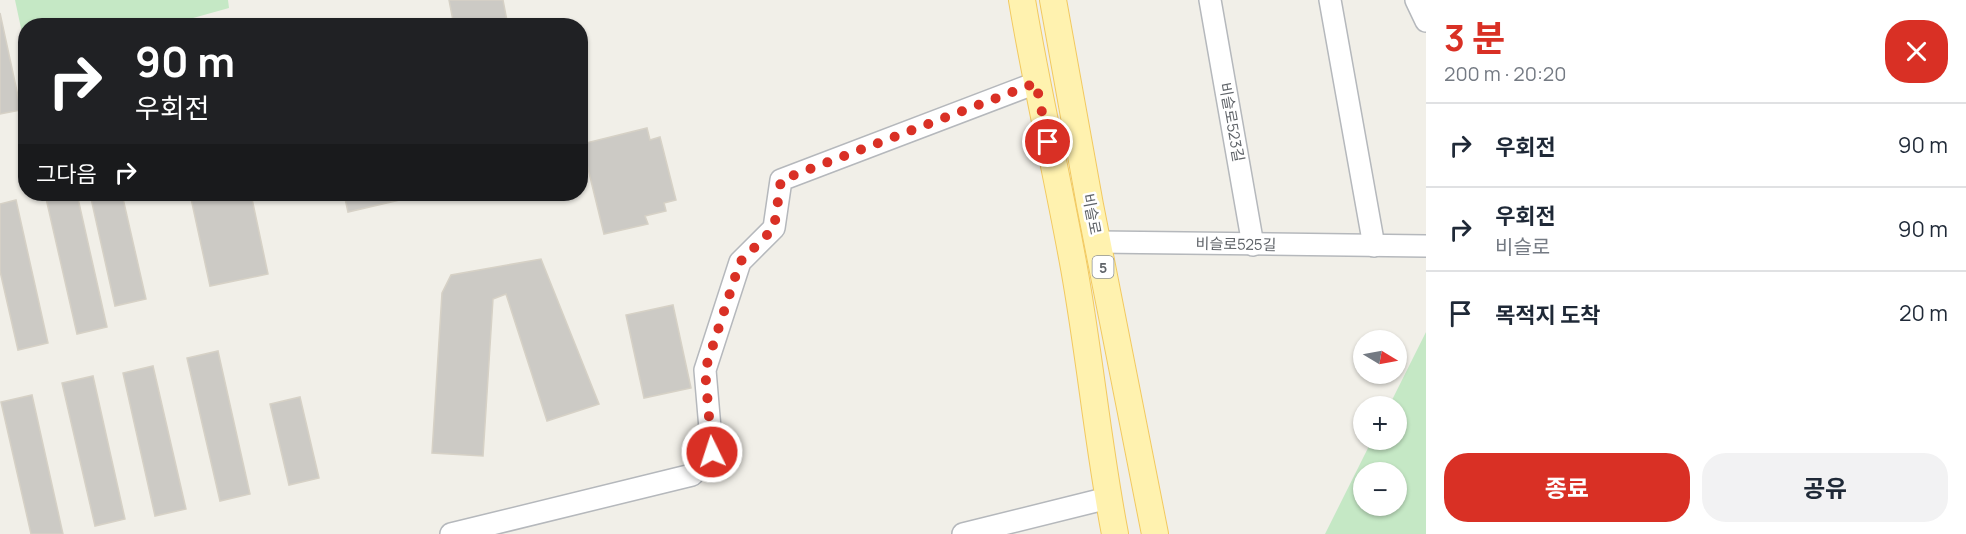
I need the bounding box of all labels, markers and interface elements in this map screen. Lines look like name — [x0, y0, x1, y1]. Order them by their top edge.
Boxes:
text: 3 분 — [1444, 13, 1505, 62]
button: close — [1885, 20, 1948, 83]
text: 90 m — [135, 32, 235, 90]
icon: right — [36, 42, 114, 120]
text: 200 m · 20:20 — [1444, 60, 1566, 87]
street label: 비슬로523길 — [1215, 81, 1249, 163]
text: 우회전 — [135, 89, 210, 126]
pin — [1022, 116, 1073, 167]
icon: arrive — [1031, 125, 1064, 158]
icon: right — [1444, 129, 1477, 162]
text: 90 m — [1898, 130, 1948, 160]
text: 우회전 — [1495, 132, 1556, 162]
icon: right — [109, 156, 142, 189]
text: 그다음 — [36, 159, 97, 189]
street label: 비슬로 — [1078, 192, 1106, 236]
text: 우회전 — [1495, 201, 1556, 231]
icon: right — [1444, 213, 1477, 246]
text: 90 m — [1898, 214, 1948, 244]
street label: 비슬로525길 — [1195, 233, 1277, 255]
text: 비슬로 — [1495, 233, 1550, 260]
road number: 5 — [1092, 256, 1114, 278]
icon: arrive — [1444, 297, 1477, 330]
text: 20 m — [1899, 298, 1948, 328]
text: 목적지 도착 — [1495, 300, 1601, 330]
north arrow — [1353, 330, 1407, 384]
map controls — [1353, 330, 1407, 516]
button: + — [1353, 396, 1407, 450]
position arrow — [680, 420, 744, 484]
button: 종료 — [1444, 453, 1690, 522]
button: 공유 — [1702, 453, 1948, 522]
button: − — [1353, 462, 1407, 516]

